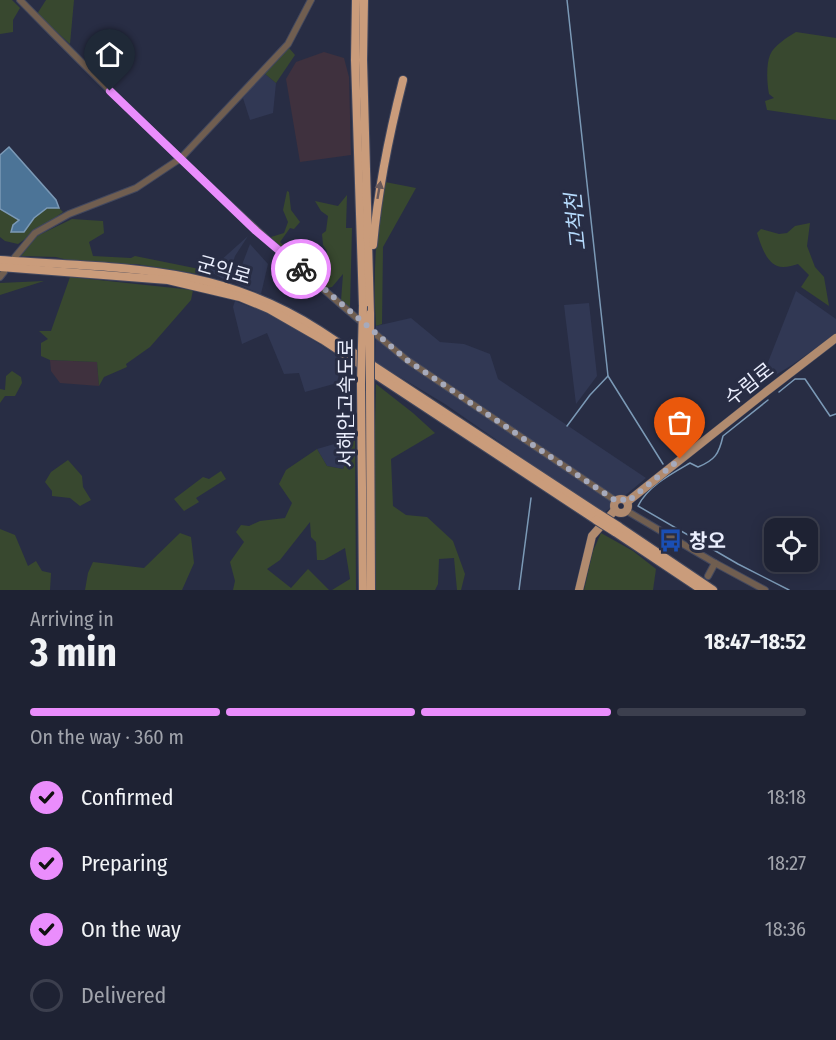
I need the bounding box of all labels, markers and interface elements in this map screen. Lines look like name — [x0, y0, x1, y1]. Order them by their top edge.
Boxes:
pin — [84, 29, 135, 91]
icon: home — [93, 38, 126, 71]
one-way arrow — [375, 181, 384, 200]
water label: 고척천 — [560, 189, 592, 252]
courier — [271, 239, 331, 299]
street label: 군익로 — [194, 251, 254, 289]
icon: bike — [285, 253, 318, 286]
street label: 서해안고속도로 — [334, 339, 358, 467]
street label: 수림로 — [720, 358, 778, 410]
pin — [654, 397, 705, 459]
icon: bag — [663, 406, 696, 439]
map controls — [764, 518, 818, 572]
button: locate — [764, 518, 818, 572]
bus stop icon: 창오 — [658, 528, 684, 554]
place label: 창오 — [689, 529, 726, 553]
text: Arriving in — [30, 607, 114, 631]
text: 18:47–18:52 — [704, 628, 806, 655]
text: 3 min — [30, 630, 117, 676]
text: On the way · 360 m — [30, 725, 184, 749]
icon: check — [30, 781, 63, 814]
text: Confirmed — [81, 784, 174, 811]
text: 18:18 — [767, 785, 806, 809]
icon: check — [30, 847, 63, 880]
text: Preparing — [81, 850, 167, 877]
text: 18:27 — [767, 851, 806, 875]
icon: check — [30, 913, 63, 946]
text: On the way — [81, 916, 181, 943]
text: 18:36 — [765, 917, 806, 941]
text: Delivered — [81, 982, 166, 1009]

